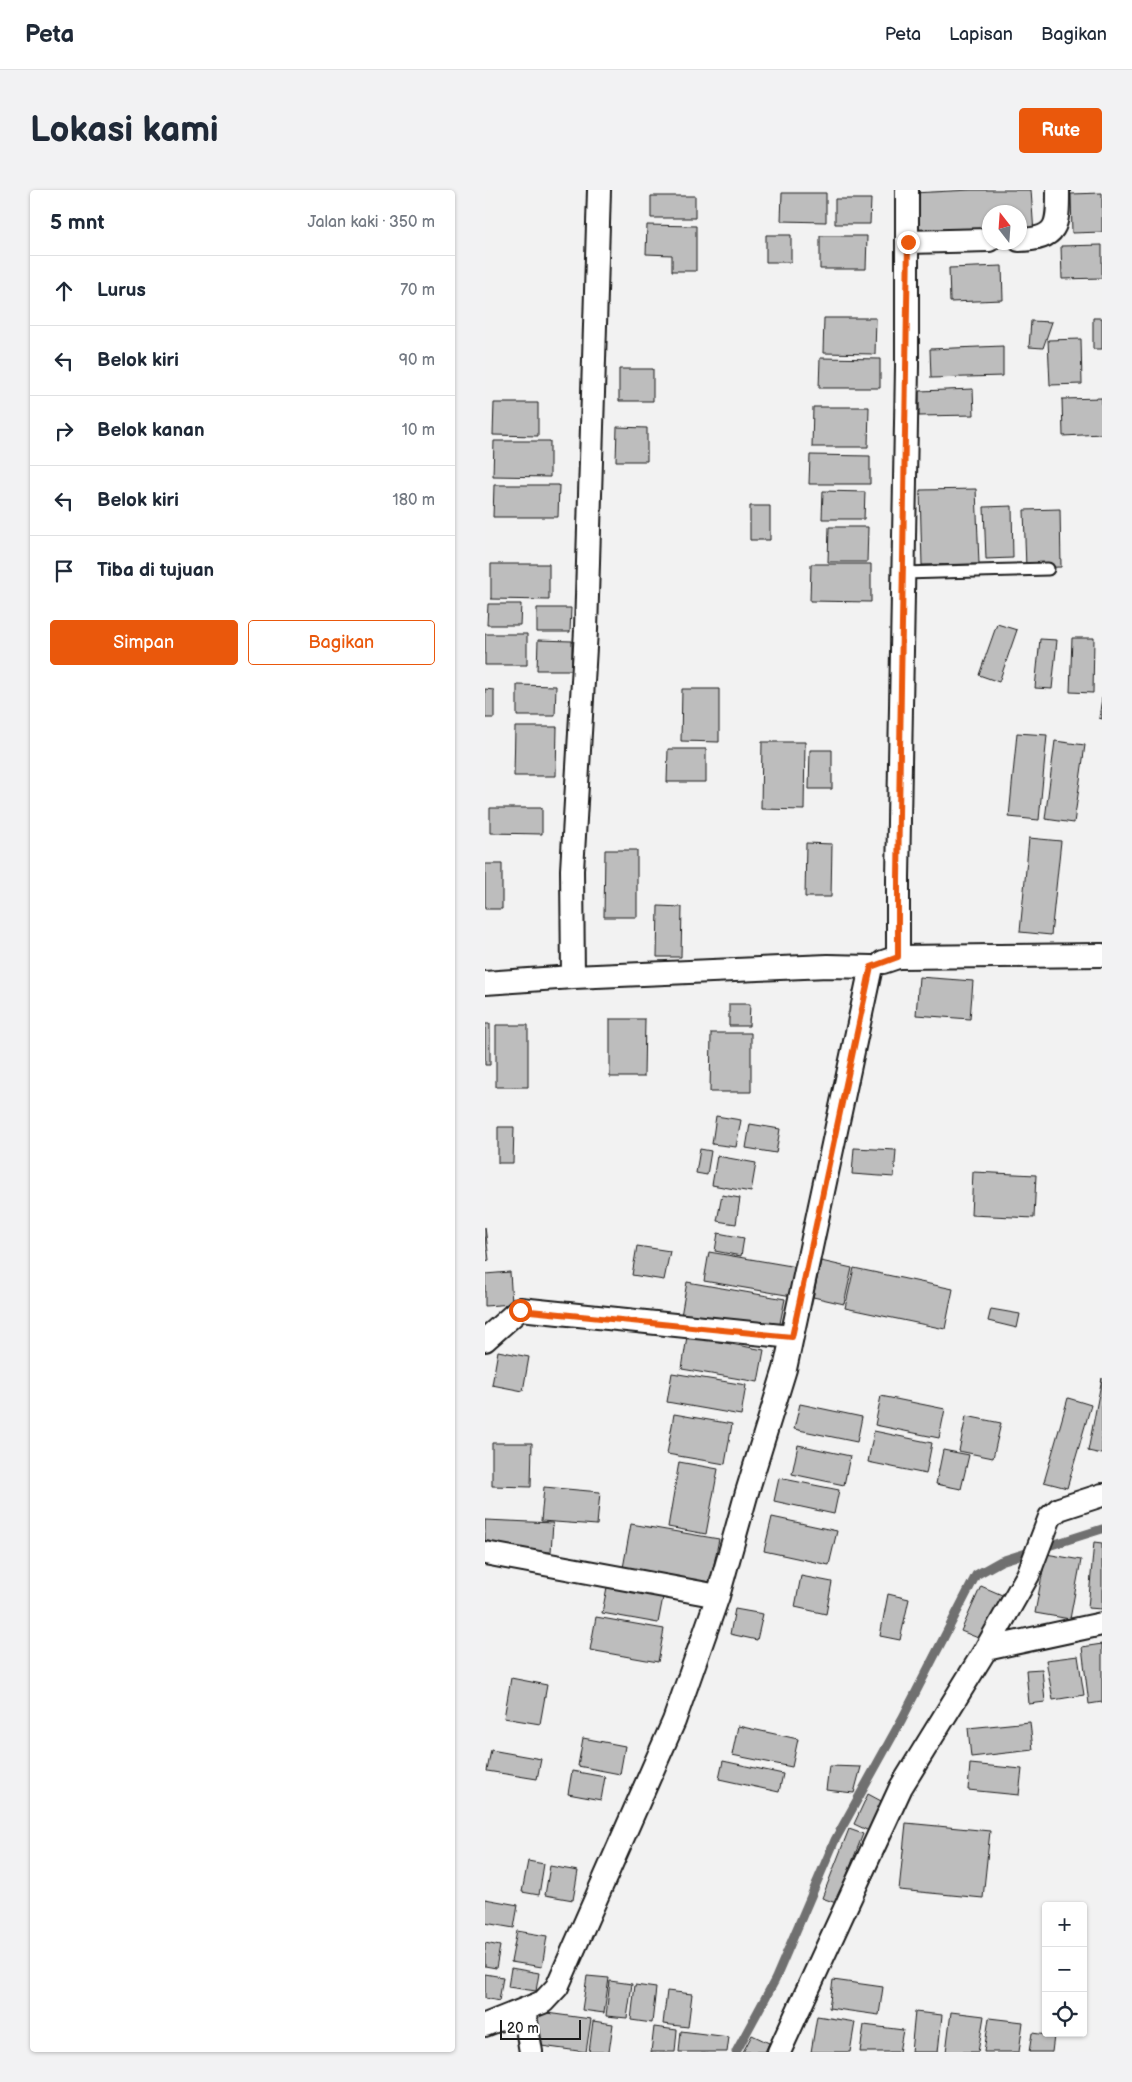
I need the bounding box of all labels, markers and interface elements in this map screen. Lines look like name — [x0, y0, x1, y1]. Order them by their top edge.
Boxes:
text: Peta — [25, 20, 74, 49]
text: Peta — [885, 24, 921, 45]
text: Lapisan — [949, 24, 1013, 45]
text: Bagikan — [1041, 24, 1107, 45]
button: Rute — [1019, 108, 1102, 153]
text: Lokasi kami — [30, 109, 219, 152]
north arrow — [982, 205, 1027, 250]
text: 5 mnt — [50, 210, 104, 235]
text: Jalan kaki · 350 m — [307, 213, 435, 232]
route end — [897, 231, 920, 254]
icon: ahead — [50, 277, 78, 305]
text: Lurus — [97, 279, 146, 302]
text: 70 m — [400, 281, 435, 300]
icon: left — [50, 347, 78, 375]
text: Belok kiri — [97, 349, 179, 372]
text: 90 m — [399, 351, 435, 370]
icon: right — [50, 417, 78, 445]
text: Belok kanan — [97, 419, 205, 442]
text: 10 m — [402, 421, 435, 440]
icon: left — [50, 487, 78, 515]
text: Belok kiri — [97, 489, 179, 512]
text: 180 m — [393, 491, 435, 510]
icon: arrive — [50, 557, 78, 585]
text: Tiba di tujuan — [97, 559, 214, 582]
button: Simpan — [50, 620, 238, 665]
button: Bagikan — [248, 620, 435, 665]
route start — [509, 1299, 532, 1322]
map controls — [1042, 1902, 1087, 2037]
button: + — [1042, 1902, 1087, 1947]
button: − — [1042, 1947, 1087, 1992]
button: locate — [1042, 1992, 1087, 2037]
scale bar — [500, 2017, 581, 2040]
text: 20 m — [507, 2020, 539, 2037]

